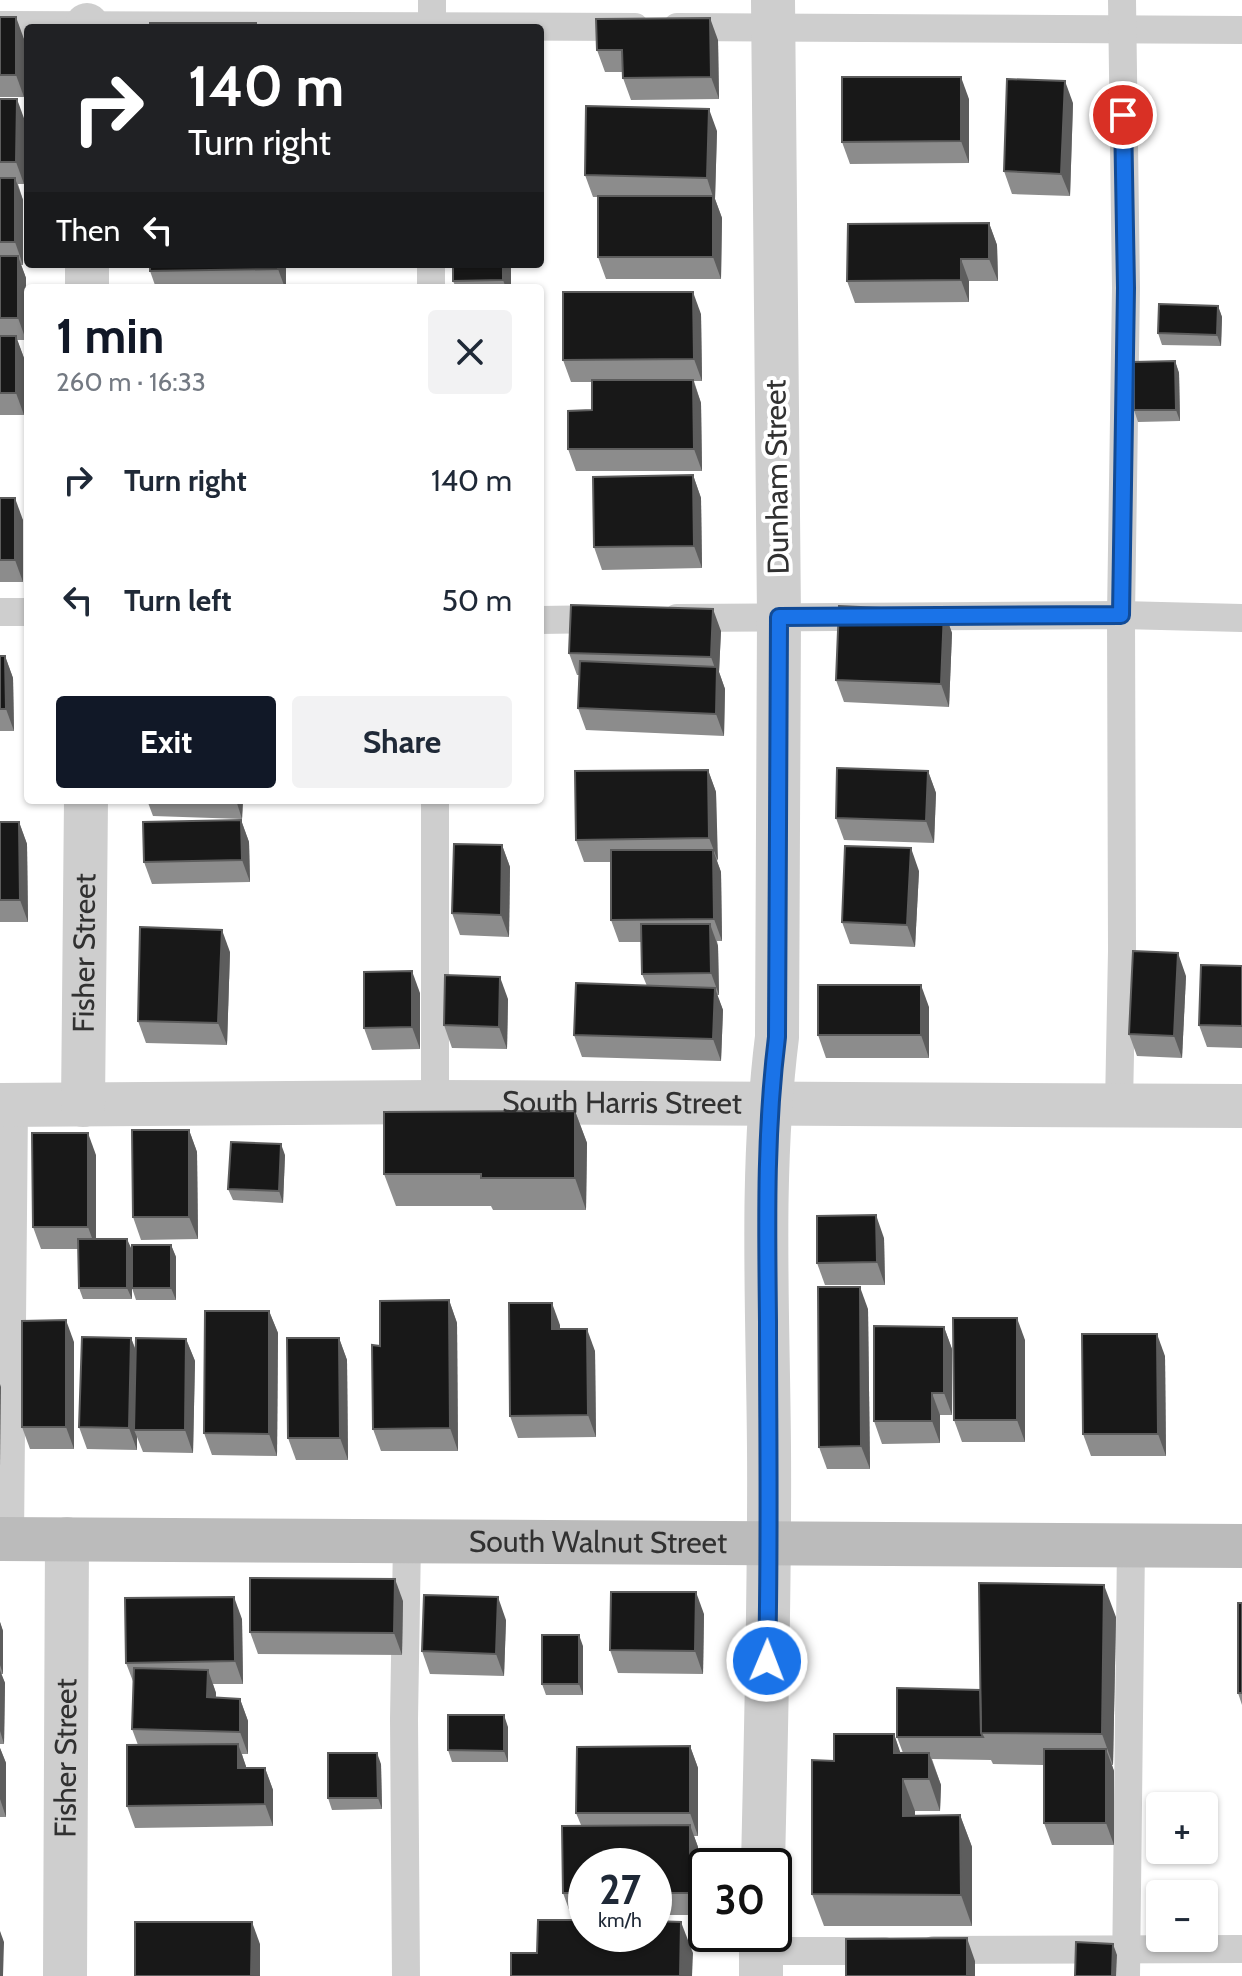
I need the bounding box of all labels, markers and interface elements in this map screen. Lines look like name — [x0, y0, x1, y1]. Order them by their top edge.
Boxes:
text: 140 m — [188, 52, 344, 120]
icon: right — [56, 56, 160, 160]
pin — [1089, 81, 1157, 149]
icon: arrive — [1101, 93, 1145, 137]
text: Turn right — [188, 120, 331, 164]
icon: left — [136, 208, 180, 252]
text: Then — [56, 212, 120, 249]
text: 1 min — [56, 307, 164, 365]
button: close — [428, 310, 512, 394]
text: 260 m · 16:33 — [56, 366, 206, 398]
street label: Dunham Street — [756, 379, 797, 575]
icon: right — [56, 458, 100, 502]
text: Turn right — [124, 462, 247, 499]
text: 140 m — [431, 462, 512, 499]
icon: left — [56, 578, 100, 622]
text: Turn left — [124, 582, 232, 619]
text: 50 m — [442, 582, 512, 619]
button: Exit — [56, 696, 276, 788]
button: Share — [292, 696, 512, 788]
street label: Fisher Street — [65, 873, 103, 1033]
street label: South Harris Street — [502, 1083, 742, 1122]
street label: South Walnut Street — [469, 1523, 727, 1561]
position arrow — [725, 1619, 809, 1703]
street label: Fisher Street — [47, 1678, 84, 1838]
map controls — [1146, 1792, 1218, 1952]
button: + — [1146, 1792, 1218, 1864]
speed limit sign: 30 — [688, 1848, 792, 1952]
text: 27 — [599, 1865, 641, 1914]
button: − — [1146, 1880, 1218, 1952]
text: km/h — [598, 1908, 642, 1932]

